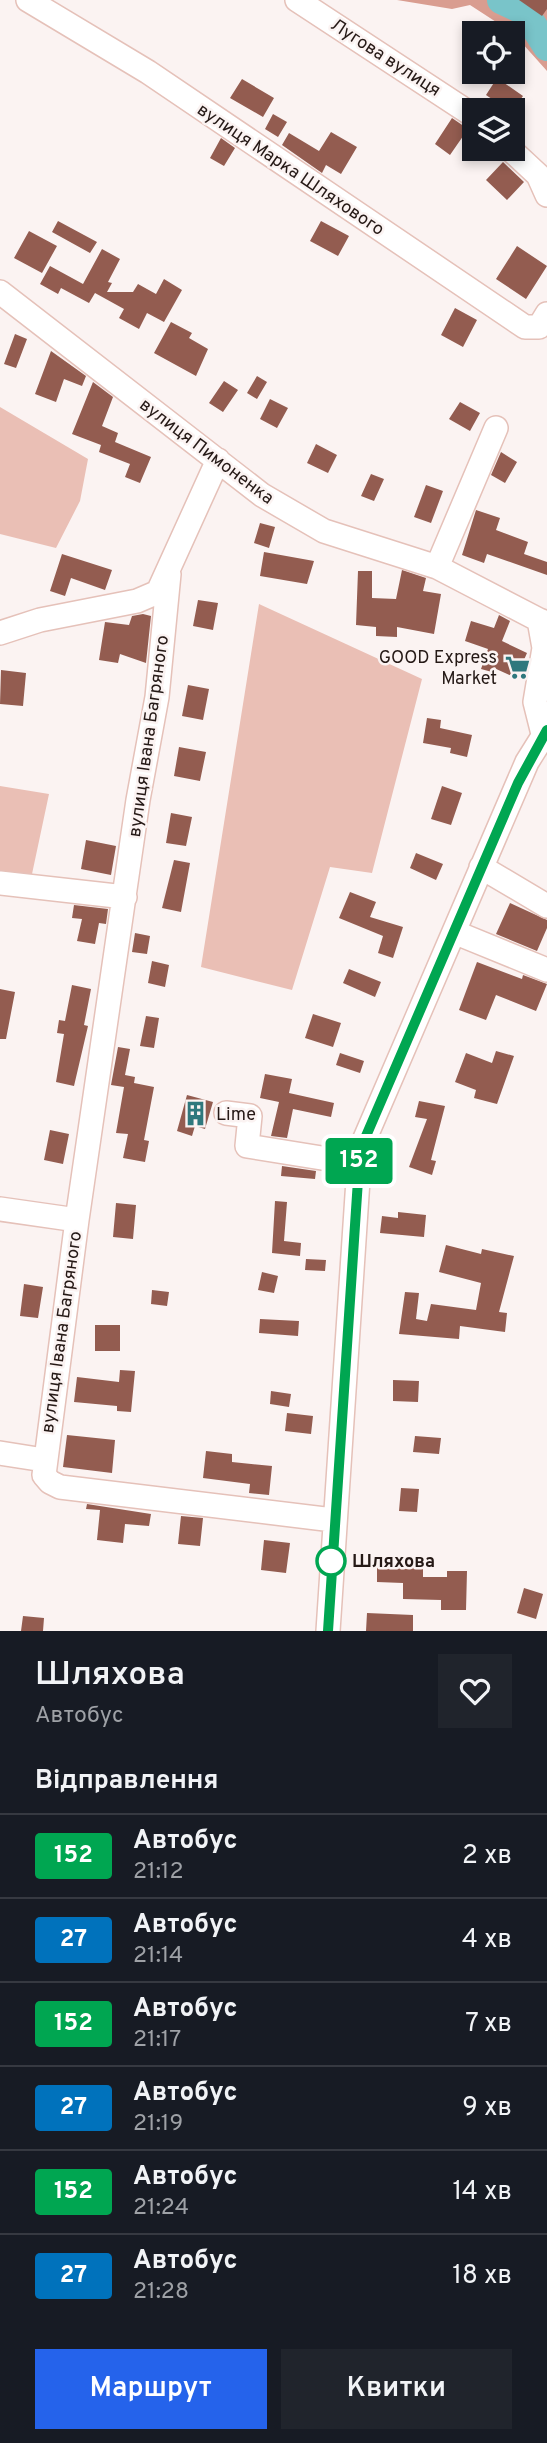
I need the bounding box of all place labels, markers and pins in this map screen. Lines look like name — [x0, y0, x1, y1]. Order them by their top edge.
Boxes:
place label: GOOD Express Market — [379, 647, 497, 691]
supermarket icon: GOOD Express Market — [503, 653, 531, 681]
building icon: Lime — [182, 1100, 210, 1128]
place label: Lime — [216, 1104, 256, 1127]
marker: Шляхова — [316, 1546, 346, 1576]
place label: Шляхова — [352, 1551, 435, 1574]

